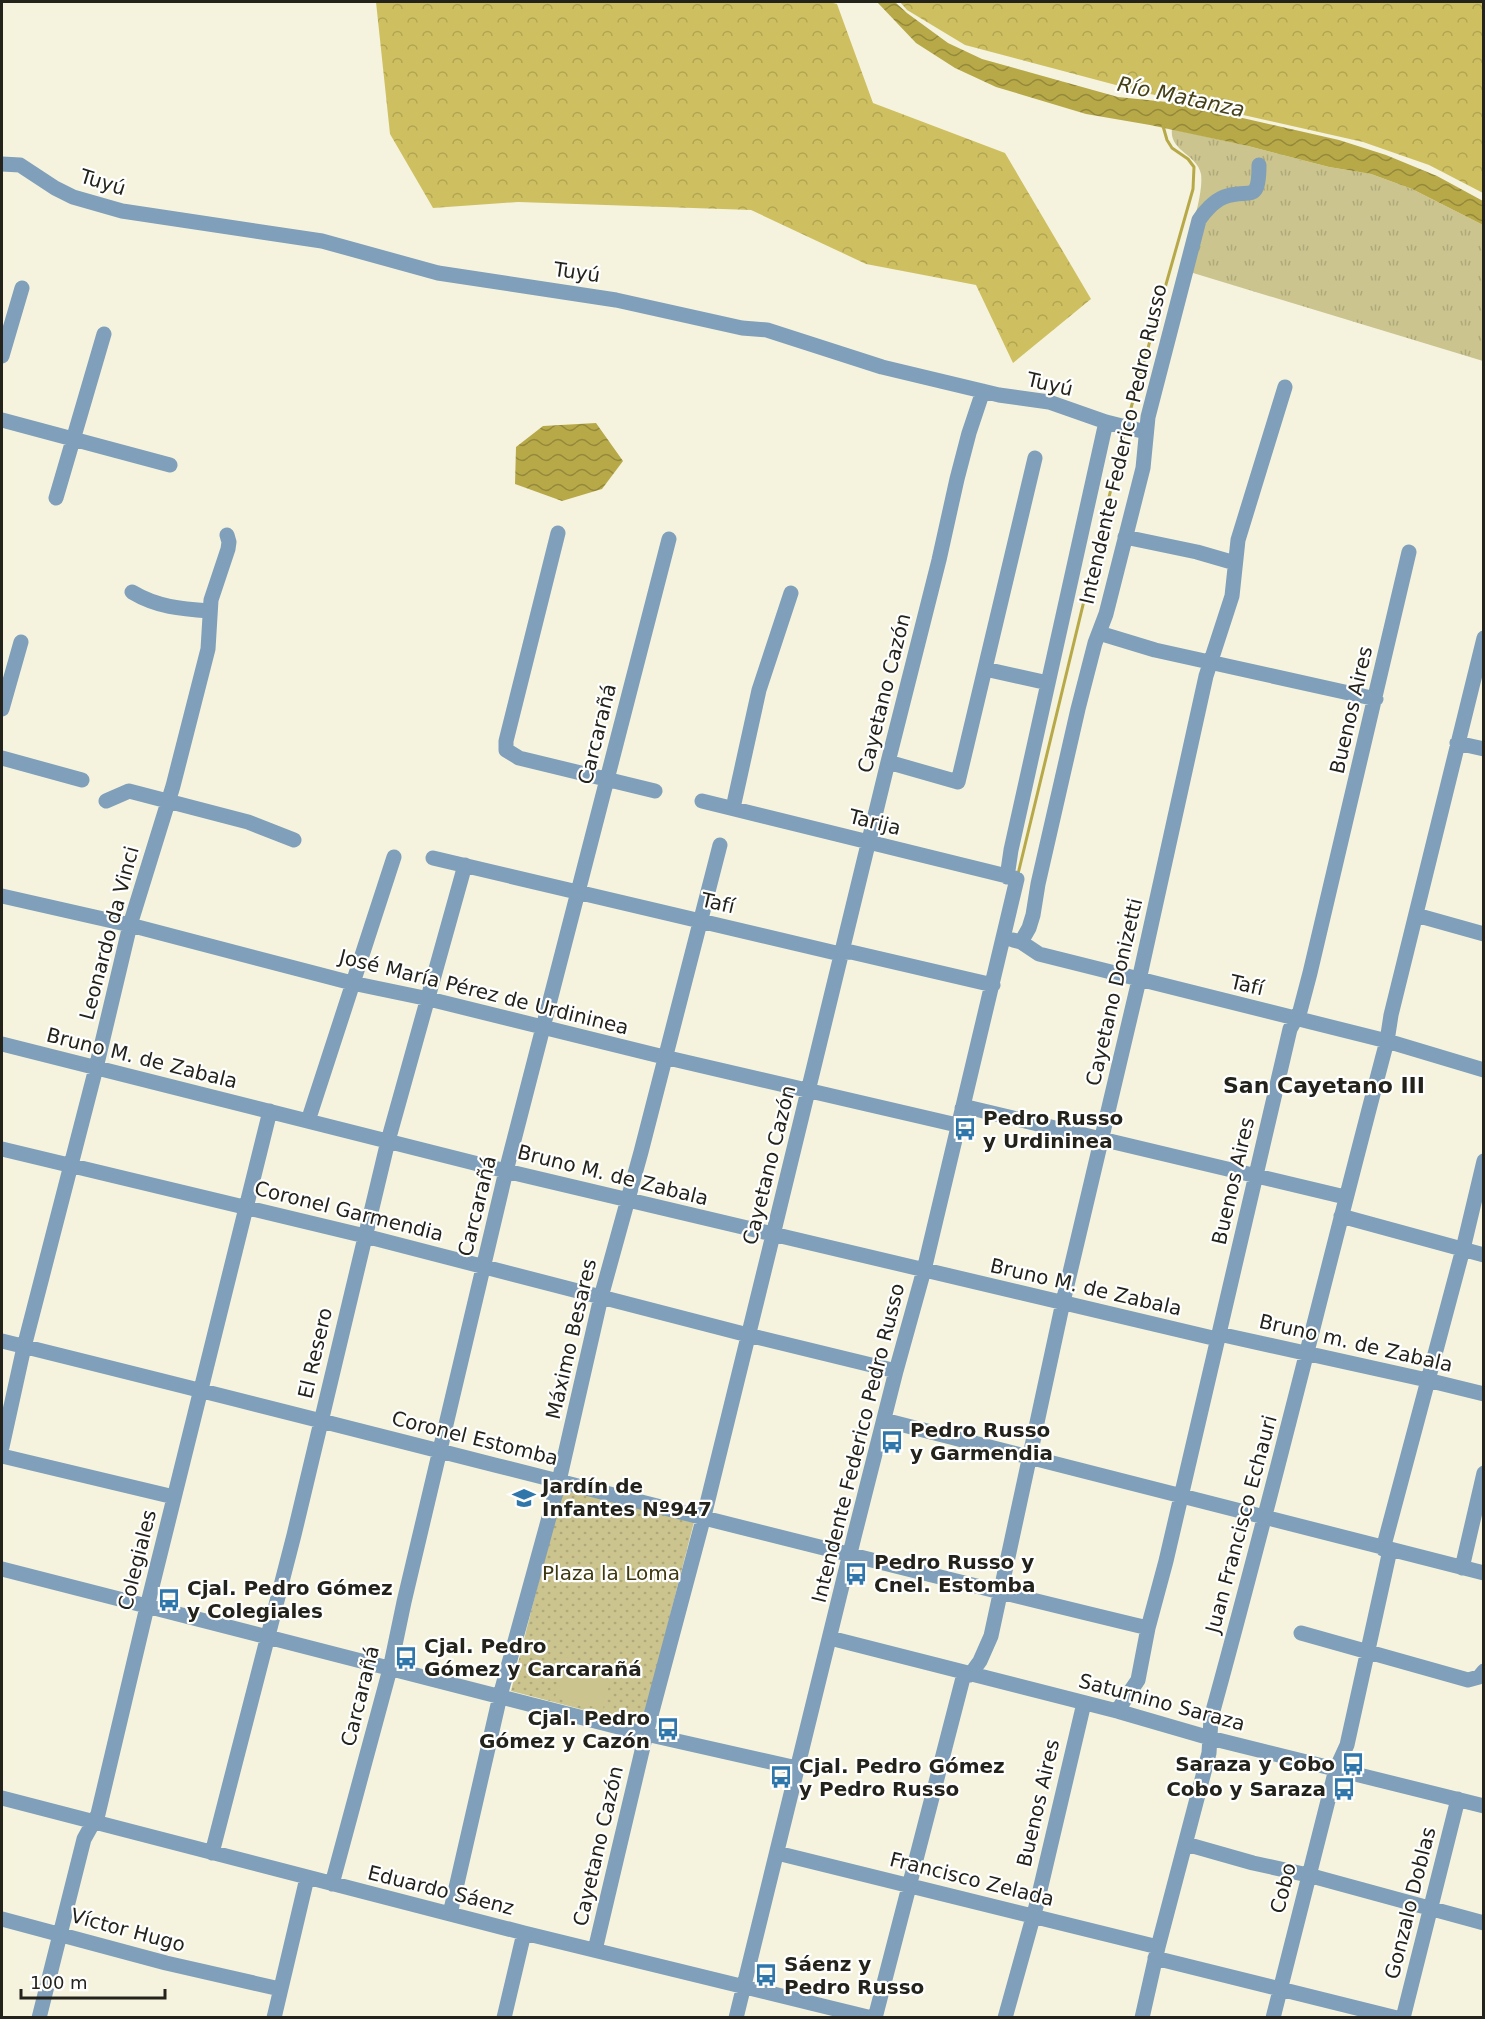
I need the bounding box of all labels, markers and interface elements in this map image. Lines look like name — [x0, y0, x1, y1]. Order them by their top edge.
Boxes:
water label: Río Matanza — [1115, 72, 1247, 122]
street label: Tuyú — [76, 163, 129, 200]
street label: Tuyú — [551, 257, 602, 287]
street label: Intendente Federico Pedro Russo — [1074, 281, 1172, 607]
street label: Tuyú — [1024, 367, 1075, 401]
street label: Cayetano Cazón — [853, 611, 915, 775]
street label: Buenos Aires — [1325, 644, 1377, 776]
street label: Carcarañá — [573, 681, 621, 787]
street label: Tarija — [846, 804, 904, 840]
street label: Leonardo da Vinci — [74, 844, 144, 1022]
street label: Tafí — [698, 887, 739, 919]
street label: Cayetano Donizetti — [1081, 896, 1147, 1088]
street label: José María Pérez de Urdininea — [335, 944, 631, 1040]
street label: Tafí — [1227, 969, 1268, 1001]
street label: Bruno M. de Zabala — [44, 1023, 240, 1093]
district label: San Cayetano III — [1223, 1073, 1425, 1098]
street label: Cayetano Cazón — [738, 1083, 800, 1247]
place label: Pedro Russo y Urdininea — [983, 1106, 1123, 1153]
street label: Buenos Aires — [1207, 1115, 1259, 1247]
bus stop icon: Pedro Russo y Urdininea — [952, 1116, 978, 1142]
street label: Bruno M. de Zabala — [515, 1140, 711, 1210]
street label: Carcarañá — [453, 1153, 501, 1259]
street label: Coronel Garmendia — [252, 1176, 446, 1246]
street label: Bruno M. de Zabala — [988, 1253, 1184, 1321]
street label: Máximo Besares — [541, 1256, 601, 1422]
street label: Intendente Federico Pedro Russo — [807, 1281, 909, 1605]
street label: El Resero — [293, 1305, 337, 1401]
street label: Bruno m. de Zabala — [1257, 1309, 1455, 1377]
street label: Coronel Estomba — [389, 1406, 561, 1470]
street label: Juan Francisco Echauri — [1200, 1412, 1282, 1638]
place label: Pedro Russo y Garmendia — [910, 1418, 1053, 1465]
bus stop icon: Pedro Russo y Garmendia — [879, 1429, 905, 1455]
place label: Jardín de Infantes Nº947 — [540, 1474, 712, 1521]
school or university icon: Jardín de Infantes Nº947 — [511, 1485, 537, 1511]
street label: Colegiales — [113, 1507, 161, 1613]
place label: Pedro Russo y Cnel. Estomba — [874, 1550, 1035, 1597]
park label: Plaza la Loma — [542, 1561, 680, 1585]
bus stop icon: Pedro Russo y Cnel. Estomba — [843, 1561, 869, 1587]
place label: Cjal. Pedro Gómez y Colegiales — [187, 1576, 393, 1623]
bus stop icon: Cjal. Pedro Gómez y Colegiales — [156, 1587, 182, 1613]
place label: Cjal. Pedro Gómez y Carcarañá — [424, 1634, 642, 1681]
street label: Carcarañá — [336, 1643, 384, 1749]
bus stop icon: Cjal. Pedro Gómez y Carcarañá — [393, 1645, 419, 1671]
street label: Saturnino Saraza — [1076, 1668, 1248, 1736]
place label: Cjal. Pedro Gómez y Cazón — [479, 1706, 650, 1753]
bus stop icon: Cjal. Pedro Gómez y Cazón — [655, 1716, 681, 1742]
street label: Buenos Aires — [1012, 1737, 1064, 1869]
bus stop icon: Saraza y Cobo — [1340, 1751, 1366, 1777]
place label: Saraza y Cobo — [1175, 1752, 1335, 1776]
place label: Cjal. Pedro Gómez y Pedro Russo — [799, 1754, 1005, 1801]
street label: Cayetano Cazón — [568, 1764, 628, 1928]
bus stop icon: Cjal. Pedro Gómez y Pedro Russo — [768, 1764, 794, 1790]
bus stop icon: Cobo y Saraza — [1331, 1776, 1357, 1802]
place label: Cobo y Saraza — [1166, 1777, 1326, 1801]
street label: Gonzalo Doblas — [1379, 1824, 1441, 1982]
street label: Francisco Zelada — [887, 1847, 1057, 1911]
street label: Eduardo Sáenz — [365, 1860, 517, 1920]
street label: Cobo — [1265, 1860, 1301, 1916]
street label: Víctor Hugo — [68, 1903, 188, 1957]
place label: Sáenz y Pedro Russo — [784, 1952, 924, 1999]
scale bar — [21, 1962, 165, 2000]
bus stop icon: Sáenz y Pedro Russo — [753, 1962, 779, 1988]
text: 100 m — [30, 1972, 88, 1993]

